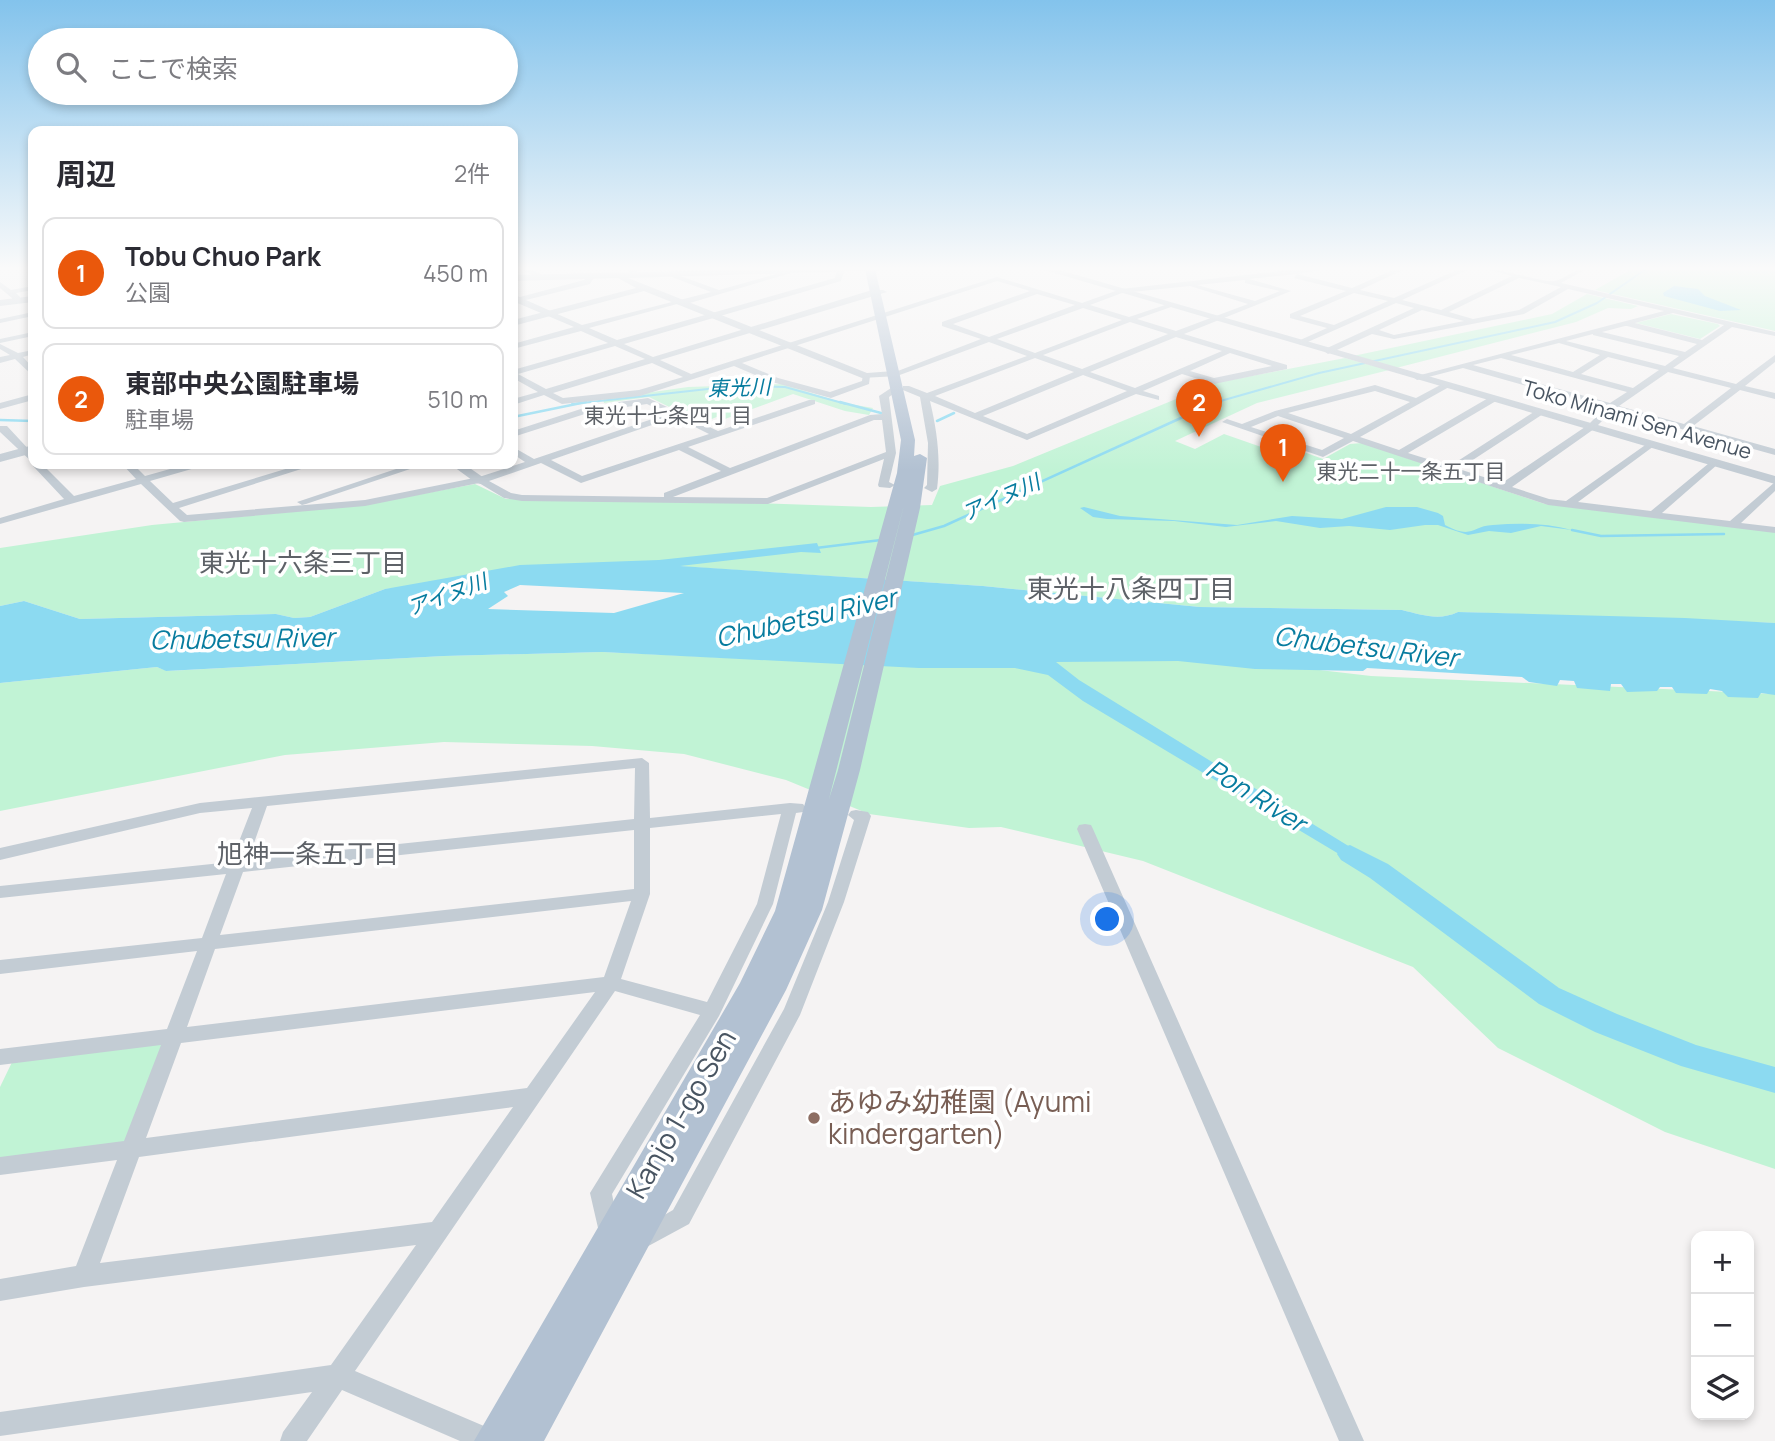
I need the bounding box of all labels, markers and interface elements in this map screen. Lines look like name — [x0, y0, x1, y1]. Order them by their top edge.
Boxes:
search box — [28, 28, 518, 105]
icon: search — [52, 48, 90, 86]
text: ここで検索 — [108, 50, 238, 86]
text: 周辺 — [56, 153, 116, 194]
text: 2件 — [454, 157, 490, 189]
text: Tobu Chuo Park — [125, 238, 321, 274]
text: 1 — [76, 257, 86, 289]
text: 450 m — [423, 257, 488, 289]
text: 公園 — [125, 276, 171, 308]
text: 東部中央公園駐車場 — [125, 365, 359, 401]
water label: 東光川 — [707, 372, 773, 402]
street label: Toko Minami Sen Avenue — [1519, 373, 1755, 465]
pin: 2 — [1176, 379, 1222, 437]
text: 2 — [74, 383, 88, 415]
text: 510 m — [428, 383, 488, 415]
district label: 東光十七条四丁目 — [584, 401, 752, 429]
text: 駐車場 — [125, 403, 194, 435]
pin: 1 — [1260, 424, 1306, 482]
district label: 東光二十一条五丁目 — [1317, 457, 1506, 485]
water label: アイヌ川 — [957, 467, 1046, 527]
district label: 東光十六条三丁目 — [199, 544, 407, 580]
water label: アイヌ川 — [403, 566, 492, 621]
district label: 東光十八条四丁目 — [1027, 570, 1235, 606]
water label: Chubetsu River — [712, 578, 903, 655]
water label: Chubetsu River — [1272, 617, 1463, 676]
water label: Chubetsu River — [149, 618, 338, 658]
water label: Pon River — [1200, 750, 1316, 842]
district label: 旭神一条五丁目 — [217, 835, 399, 871]
your location — [1090, 902, 1124, 936]
street label: Kanjo 1-go Sen — [616, 1022, 744, 1205]
place label: あゆみ幼稚園 (Ayumi kindergarten) — [828, 1082, 1092, 1152]
marker: あゆみ幼稚園 (Ayumi kindergarten) — [806, 1110, 822, 1126]
map controls — [1691, 1231, 1754, 1420]
button: + — [1691, 1231, 1754, 1294]
button: − — [1691, 1294, 1754, 1357]
button: layers — [1691, 1357, 1754, 1420]

